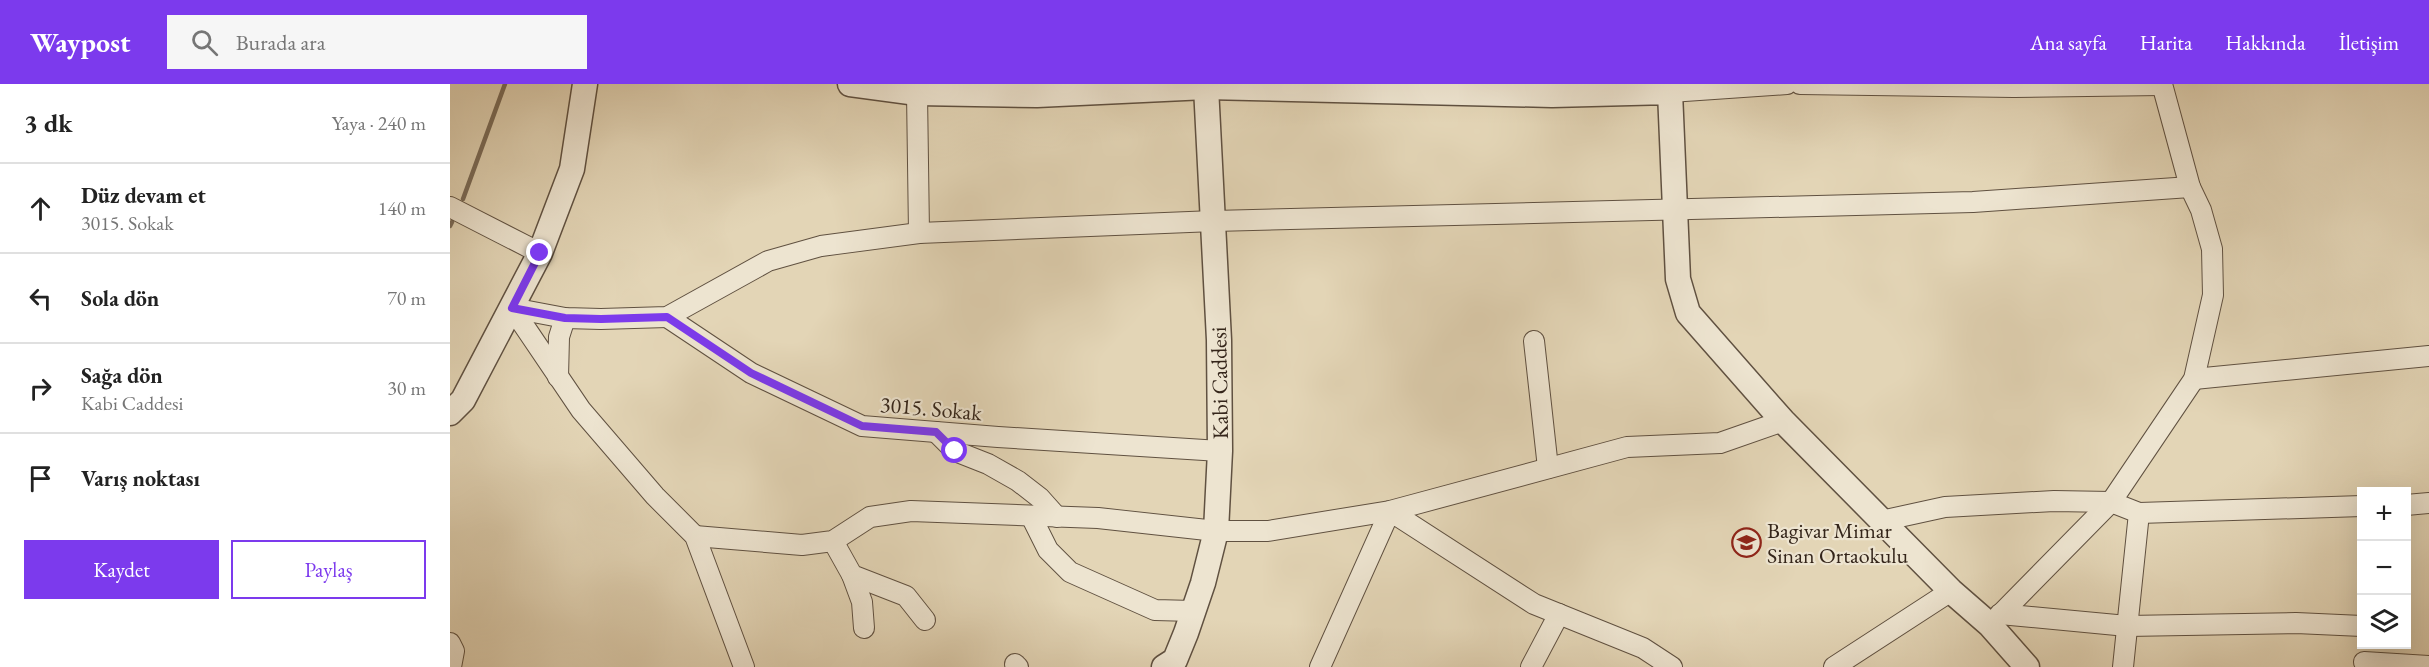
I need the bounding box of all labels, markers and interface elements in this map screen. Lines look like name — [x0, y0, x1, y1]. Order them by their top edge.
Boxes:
search box — [167, 15, 587, 69]
text: Waypost — [30, 24, 131, 60]
icon: search — [188, 26, 221, 59]
text: Burada ara — [236, 28, 325, 57]
text: Ana sayfa — [2030, 29, 2107, 56]
text: Harita — [2140, 29, 2192, 56]
text: Hakkında — [2225, 29, 2306, 56]
text: İletişim — [2339, 29, 2399, 56]
text: 3 dk — [24, 106, 73, 140]
text: Yaya · 240 m — [332, 110, 426, 136]
text: Düz devam et — [81, 181, 206, 210]
icon: ahead — [24, 192, 57, 225]
text: 140 m — [378, 195, 426, 221]
text: 3015. Sokak — [81, 210, 174, 236]
route end — [526, 239, 552, 265]
icon: left — [24, 282, 57, 315]
text: Sola dön — [81, 284, 159, 313]
text: 70 m — [387, 285, 426, 311]
street label: Kabi Caddesi — [1204, 326, 1235, 440]
text: Sağa dön — [81, 361, 163, 390]
icon: right — [24, 372, 57, 405]
text: 30 m — [387, 375, 426, 401]
text: Kabi Caddesi — [81, 390, 183, 416]
street label: 3015. Sokak — [879, 390, 984, 427]
route start — [941, 437, 967, 463]
icon: arrive — [24, 462, 57, 495]
text: Varış noktası — [81, 464, 200, 493]
map controls — [2357, 487, 2411, 649]
button: + — [2357, 487, 2411, 541]
place label: Bagivar Mimar Sinan Ortaokulu — [1767, 516, 1909, 570]
school or university icon: Bagivar Mimar Sinan Ortaokulu — [1730, 527, 1762, 559]
button: Kaydet — [24, 540, 219, 599]
button: Paylaş — [231, 540, 426, 599]
button: − — [2357, 541, 2411, 595]
button: layers — [2357, 595, 2411, 649]

